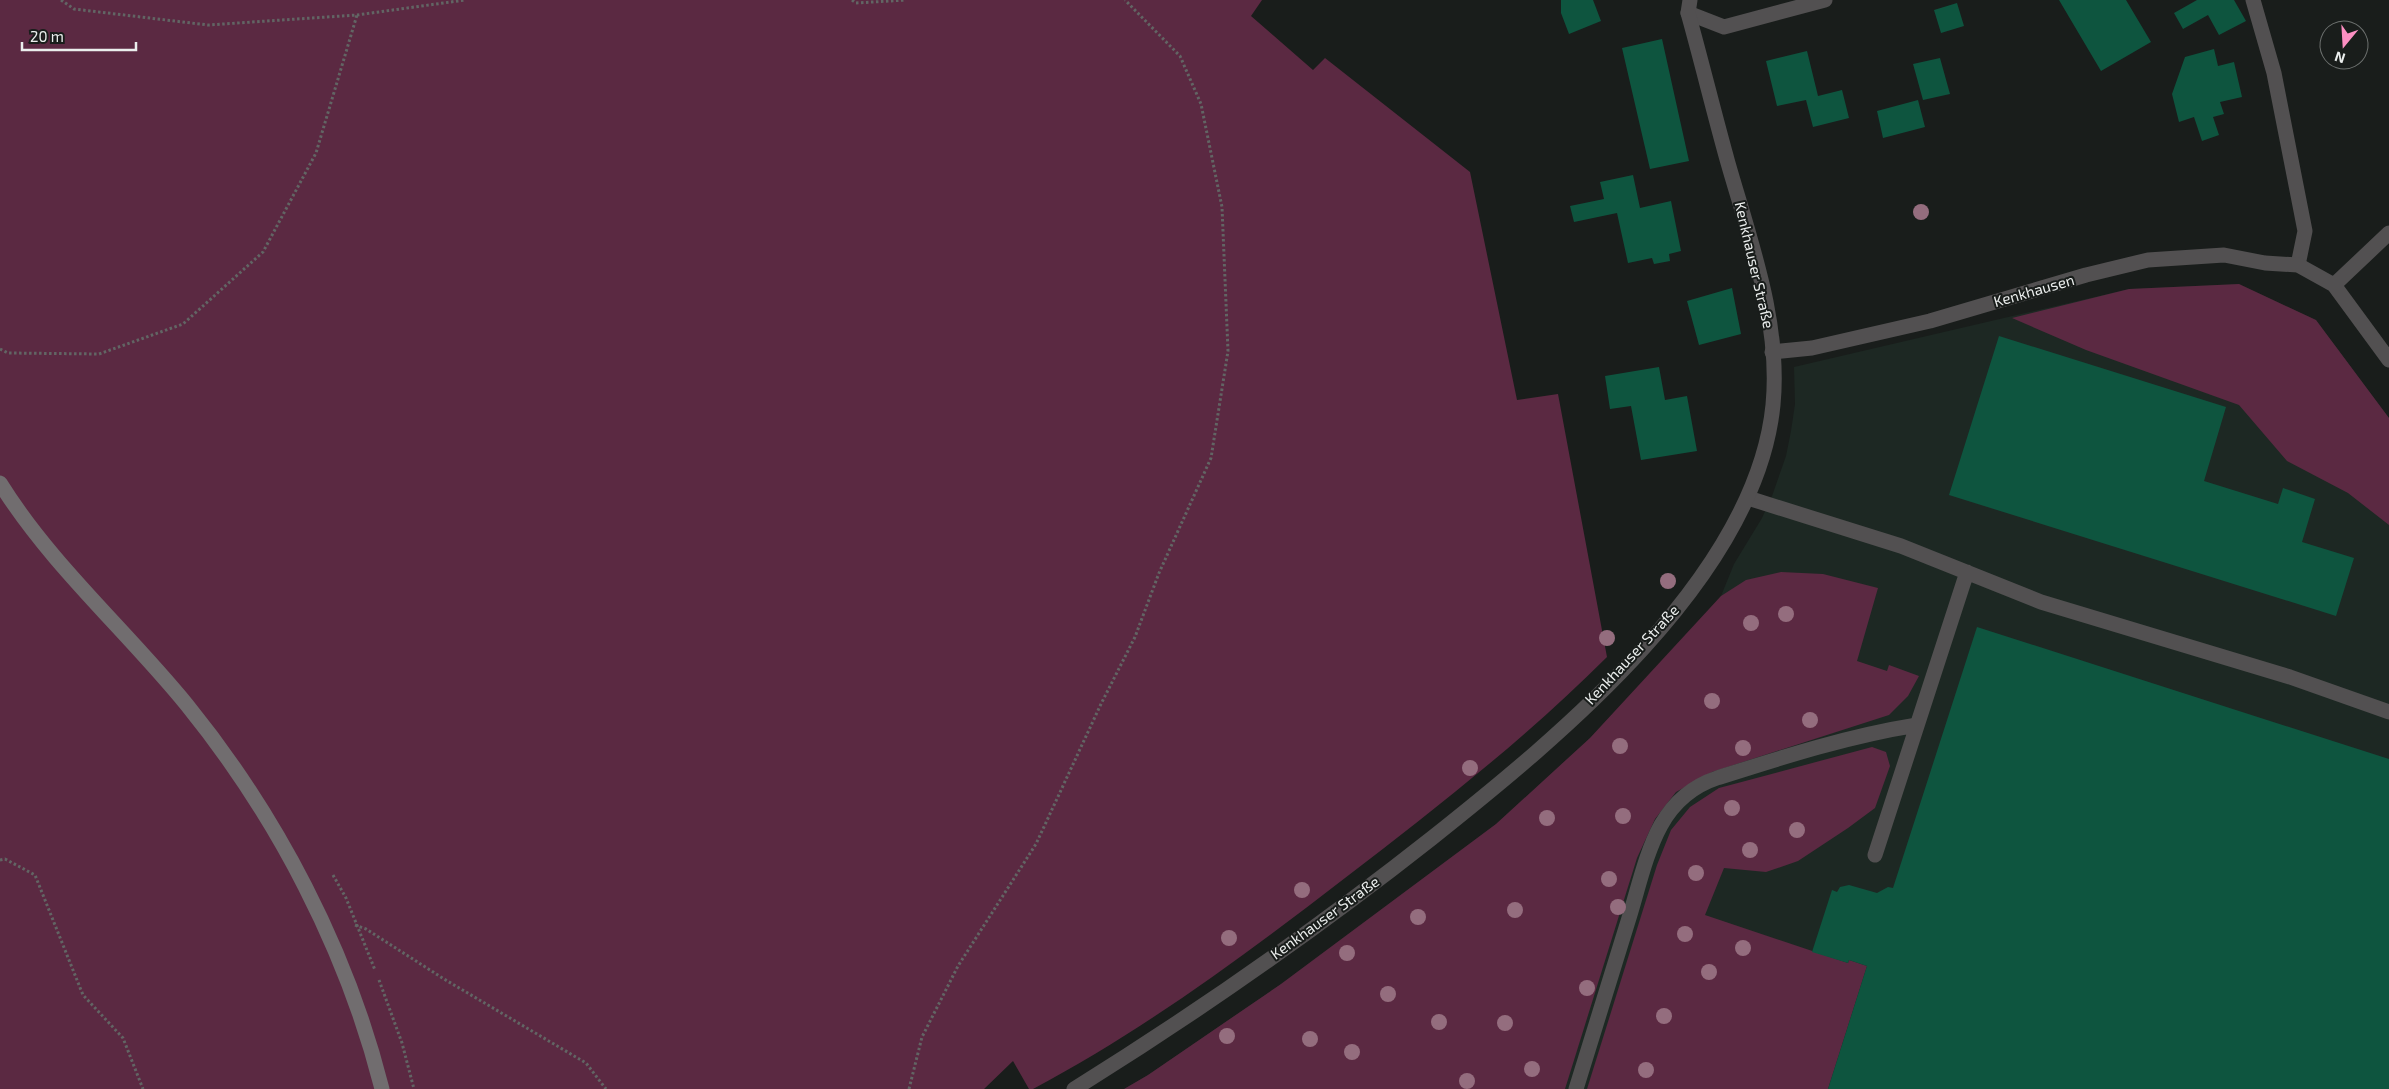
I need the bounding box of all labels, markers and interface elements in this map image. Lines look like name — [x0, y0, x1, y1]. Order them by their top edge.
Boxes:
scale bar — [22, 20, 136, 52]
north arrow — [2319, 20, 2369, 70]
text: 20 m — [30, 27, 64, 45]
text: N — [2332, 48, 2347, 67]
street label: Kenkhauser Straße — [1732, 200, 1778, 330]
street label: Kenkhausen — [1991, 270, 2076, 310]
street label: Kenkhauser Straße — [1580, 601, 1682, 708]
street label: Kenkhauser Straße — [1267, 872, 1382, 963]

